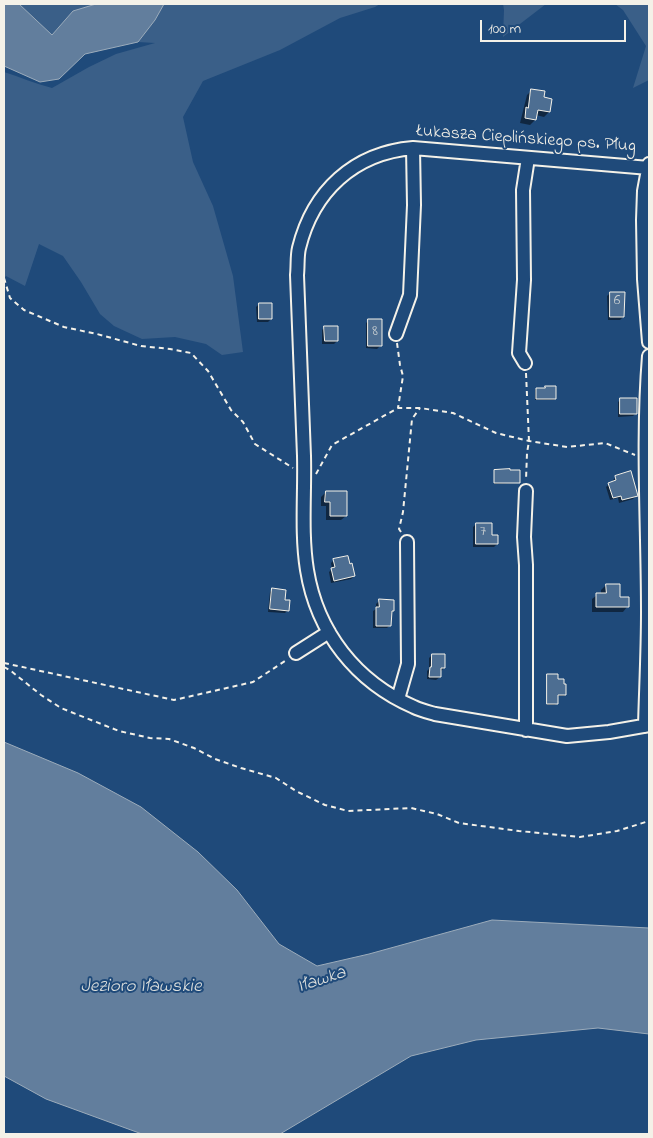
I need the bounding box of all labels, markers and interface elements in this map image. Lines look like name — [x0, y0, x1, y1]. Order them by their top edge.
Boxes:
scale bar — [483, 10, 629, 42]
text: 100 m — [488, 18, 521, 40]
street label: Łukasza Cieplińskiego ps. Pług — [415, 122, 637, 158]
house number: 6 — [614, 293, 620, 311]
house number: 8 — [372, 324, 378, 342]
house number: 7 — [480, 524, 486, 542]
water label: Iławka — [295, 962, 349, 1000]
water label: Jezioro Iławskie — [81, 977, 201, 999]

